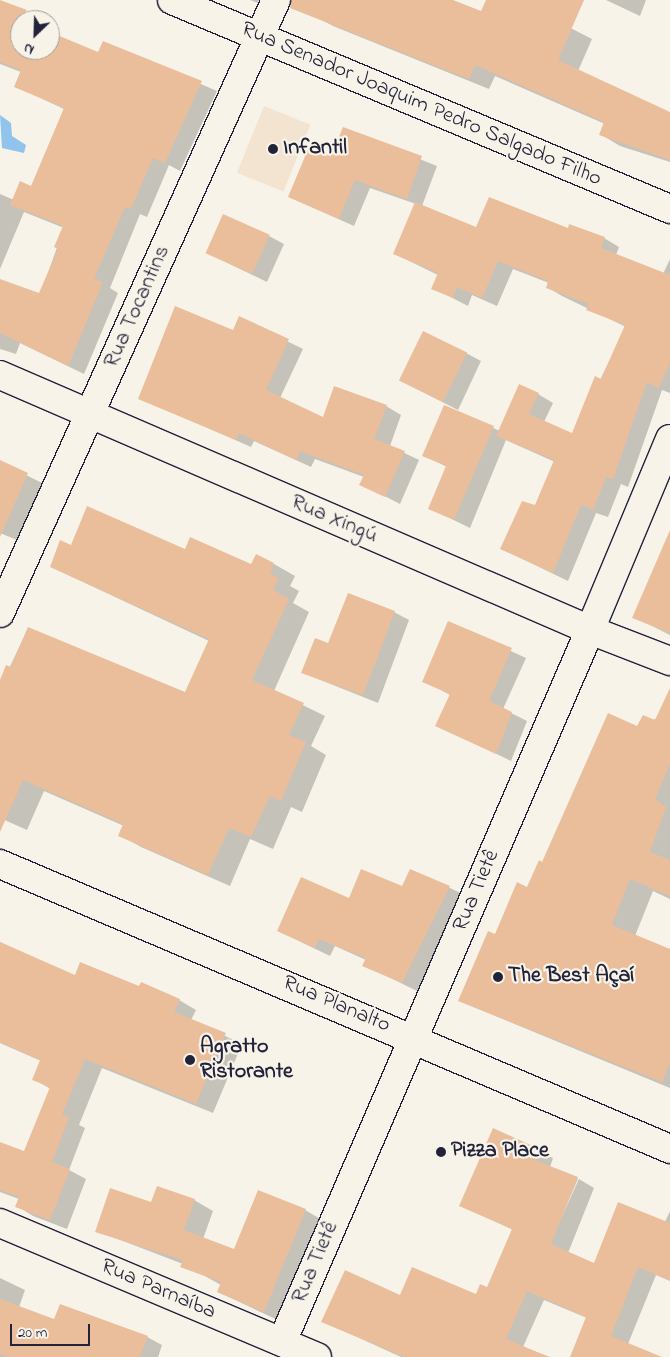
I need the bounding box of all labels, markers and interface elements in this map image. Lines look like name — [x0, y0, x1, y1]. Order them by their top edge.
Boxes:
north arrow — [10, 10, 60, 60]
street label: Rua Senador Joaquim Pedro Salgado Filho — [237, 17, 605, 193]
text: N — [21, 37, 38, 60]
place label: Infantil — [283, 136, 347, 162]
marker: Infantil — [267, 143, 279, 155]
street label: Rua Tocantins — [99, 242, 177, 372]
street label: Rua Xingú — [287, 490, 381, 550]
street label: Rua Tietê — [448, 846, 506, 936]
place label: The Best Açaí — [508, 964, 634, 990]
street label: Rua Planalto — [278, 971, 394, 1039]
marker: The Best Açaí — [492, 971, 504, 983]
place label: Agratto Ristorante — [200, 1034, 293, 1086]
marker: Agratto Ristorante — [184, 1054, 196, 1066]
place label: Pizza Place — [451, 1139, 549, 1165]
marker: Pizza Place — [435, 1146, 447, 1158]
street label: Rua Tietê — [287, 1218, 345, 1308]
street label: Rua Parnaíba — [97, 1254, 219, 1326]
scale bar — [12, 1314, 92, 1346]
text: 20 m — [18, 1322, 47, 1344]

